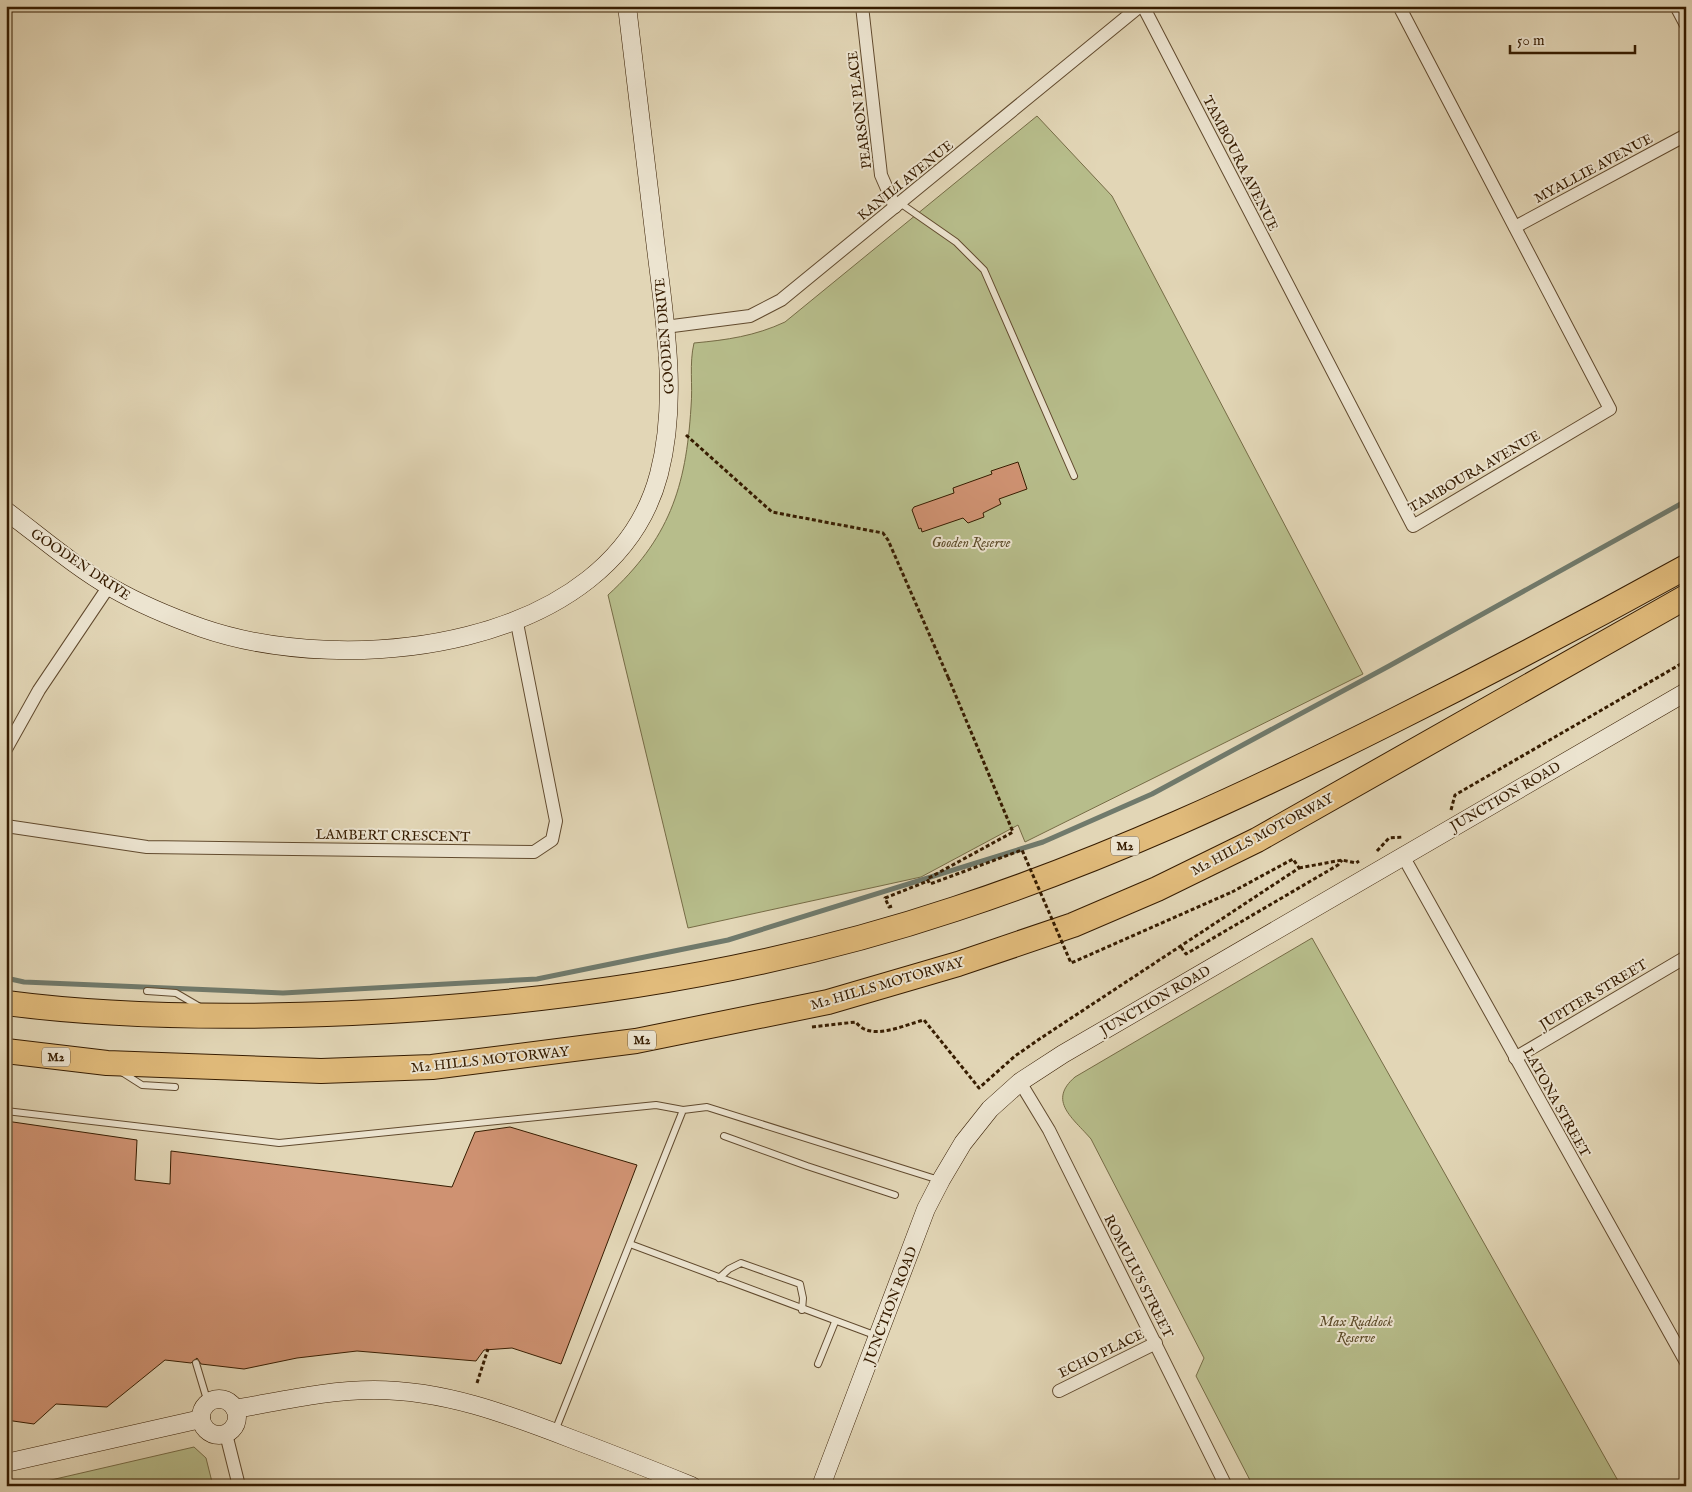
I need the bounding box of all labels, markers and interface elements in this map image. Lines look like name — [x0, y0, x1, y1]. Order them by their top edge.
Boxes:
scale bar — [1510, 22, 1634, 54]
text: 50 m — [1517, 31, 1545, 50]
street label: PEARSON PLACE — [844, 50, 876, 170]
street label: TAMBOURA AVENUE — [1198, 93, 1282, 234]
street label: MYALLIE AVENUE — [1531, 130, 1656, 208]
street label: KANILI AVENUE — [854, 136, 957, 225]
street label: GOODEN DRIVE — [651, 277, 679, 395]
street label: TAMBOURA AVENUE — [1405, 427, 1544, 517]
street label: GOODEN DRIVE — [27, 525, 134, 605]
park label: Gooden Reserve — [931, 534, 1011, 552]
street label: JUNCTION ROAD — [1445, 758, 1564, 837]
street label: M2 HILLS MOTORWAY — [1188, 789, 1338, 880]
street label: LAMBERT CRESCENT — [316, 826, 471, 846]
road number: M2 — [1111, 836, 1139, 856]
street label: M2 HILLS MOTORWAY — [808, 953, 967, 1014]
street label: JUPITER STREET — [1535, 955, 1651, 1035]
street label: JUNCTION ROAD — [1095, 962, 1214, 1041]
road number: M2 — [628, 1030, 656, 1050]
street label: M2 HILLS MOTORWAY — [410, 1043, 571, 1077]
street label: LATONA STREET — [1519, 1045, 1594, 1161]
road number: M2 — [42, 1048, 70, 1066]
street label: ROMULUS STREET — [1099, 1212, 1177, 1342]
street label: JUNCTION ROAD — [859, 1244, 922, 1369]
park label: Max Ruddock Reserve — [1319, 1313, 1393, 1347]
street label: ECHO PLACE — [1056, 1325, 1148, 1382]

